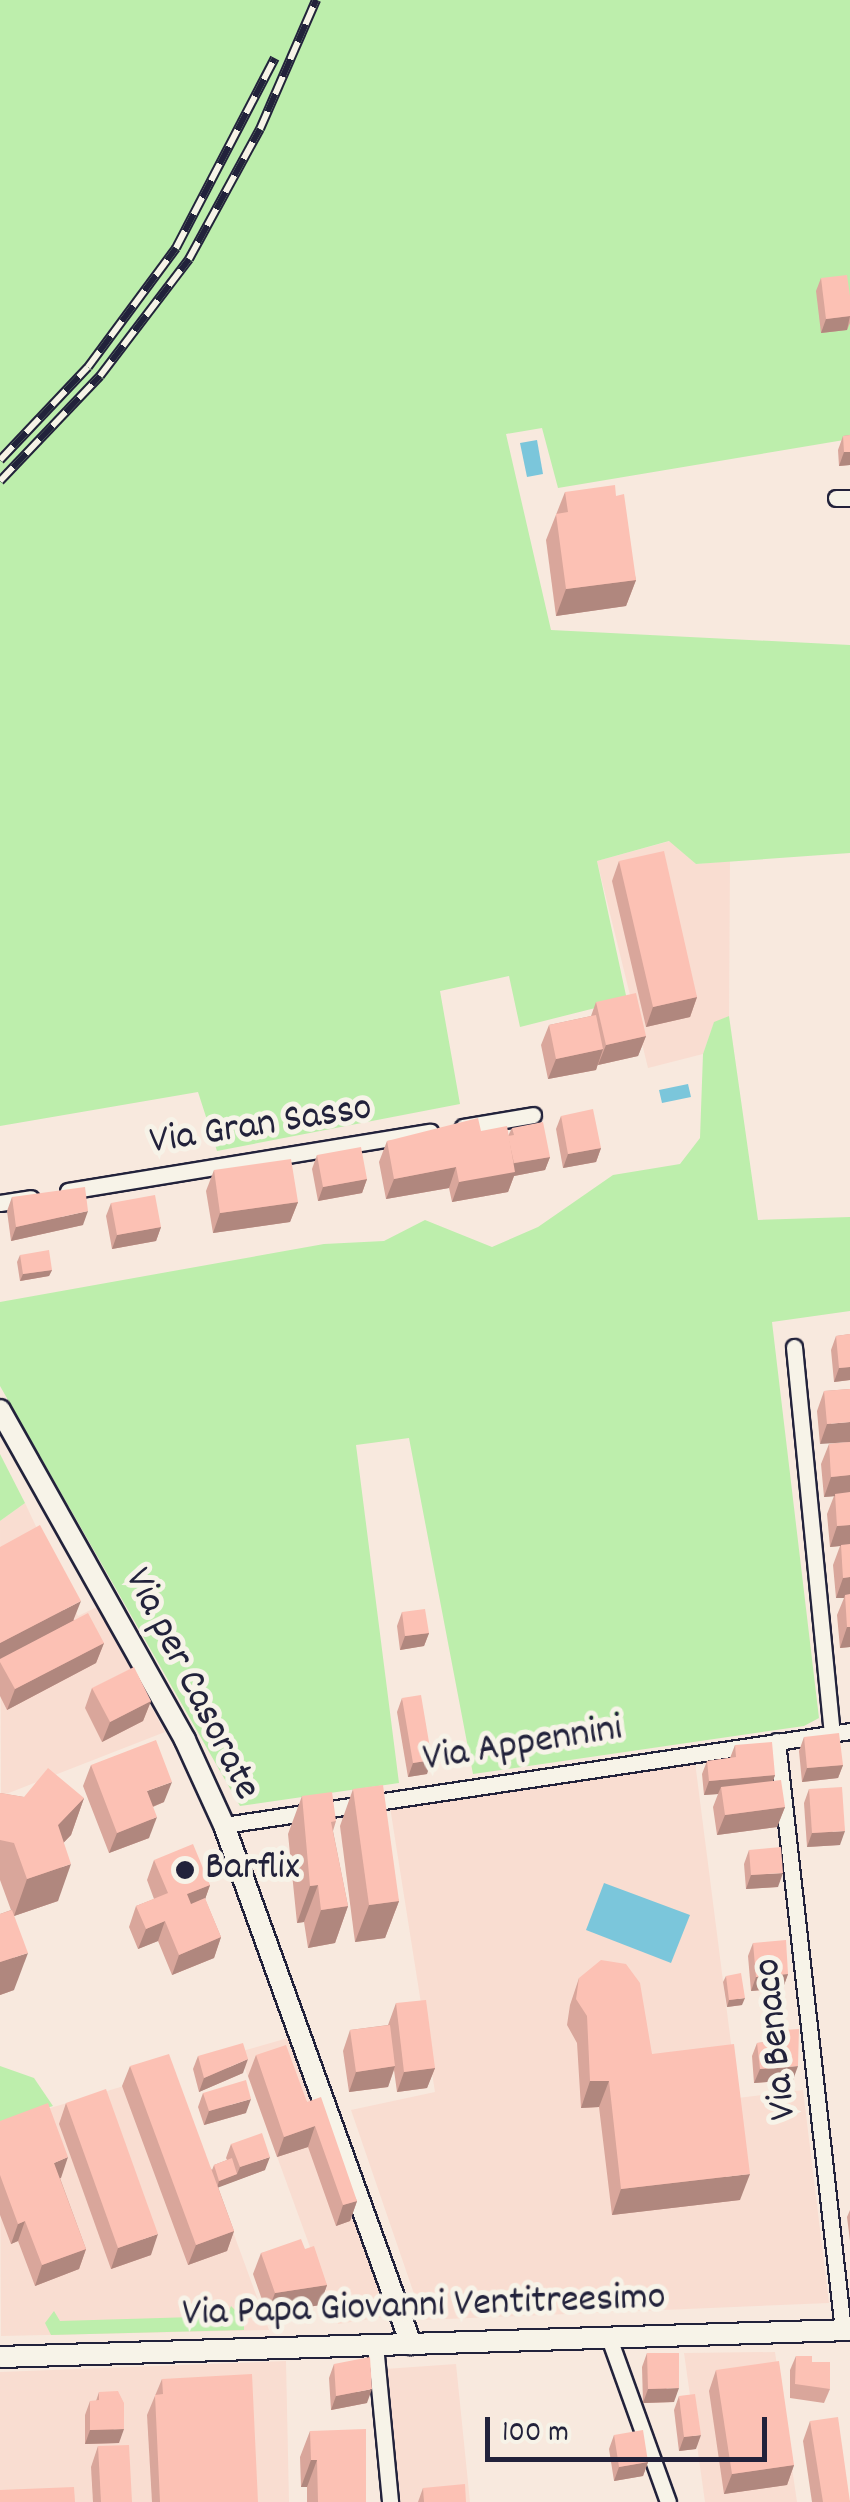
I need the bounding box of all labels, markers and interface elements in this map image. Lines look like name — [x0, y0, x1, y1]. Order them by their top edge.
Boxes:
street label: Via Gran Sasso — [147, 1086, 375, 1168]
street label: Via per Casorate — [111, 1561, 269, 1809]
street label: Via Appennini — [420, 1707, 626, 1785]
place label: Barflix — [205, 1846, 300, 1894]
marker: Barflix — [174, 1859, 196, 1881]
street label: Via Benaco — [746, 1956, 810, 2122]
street label: Via Papa Giovanni Ventitreesimo — [182, 2276, 666, 2340]
scale bar — [490, 2397, 772, 2459]
text: 100 m — [502, 2413, 569, 2456]

